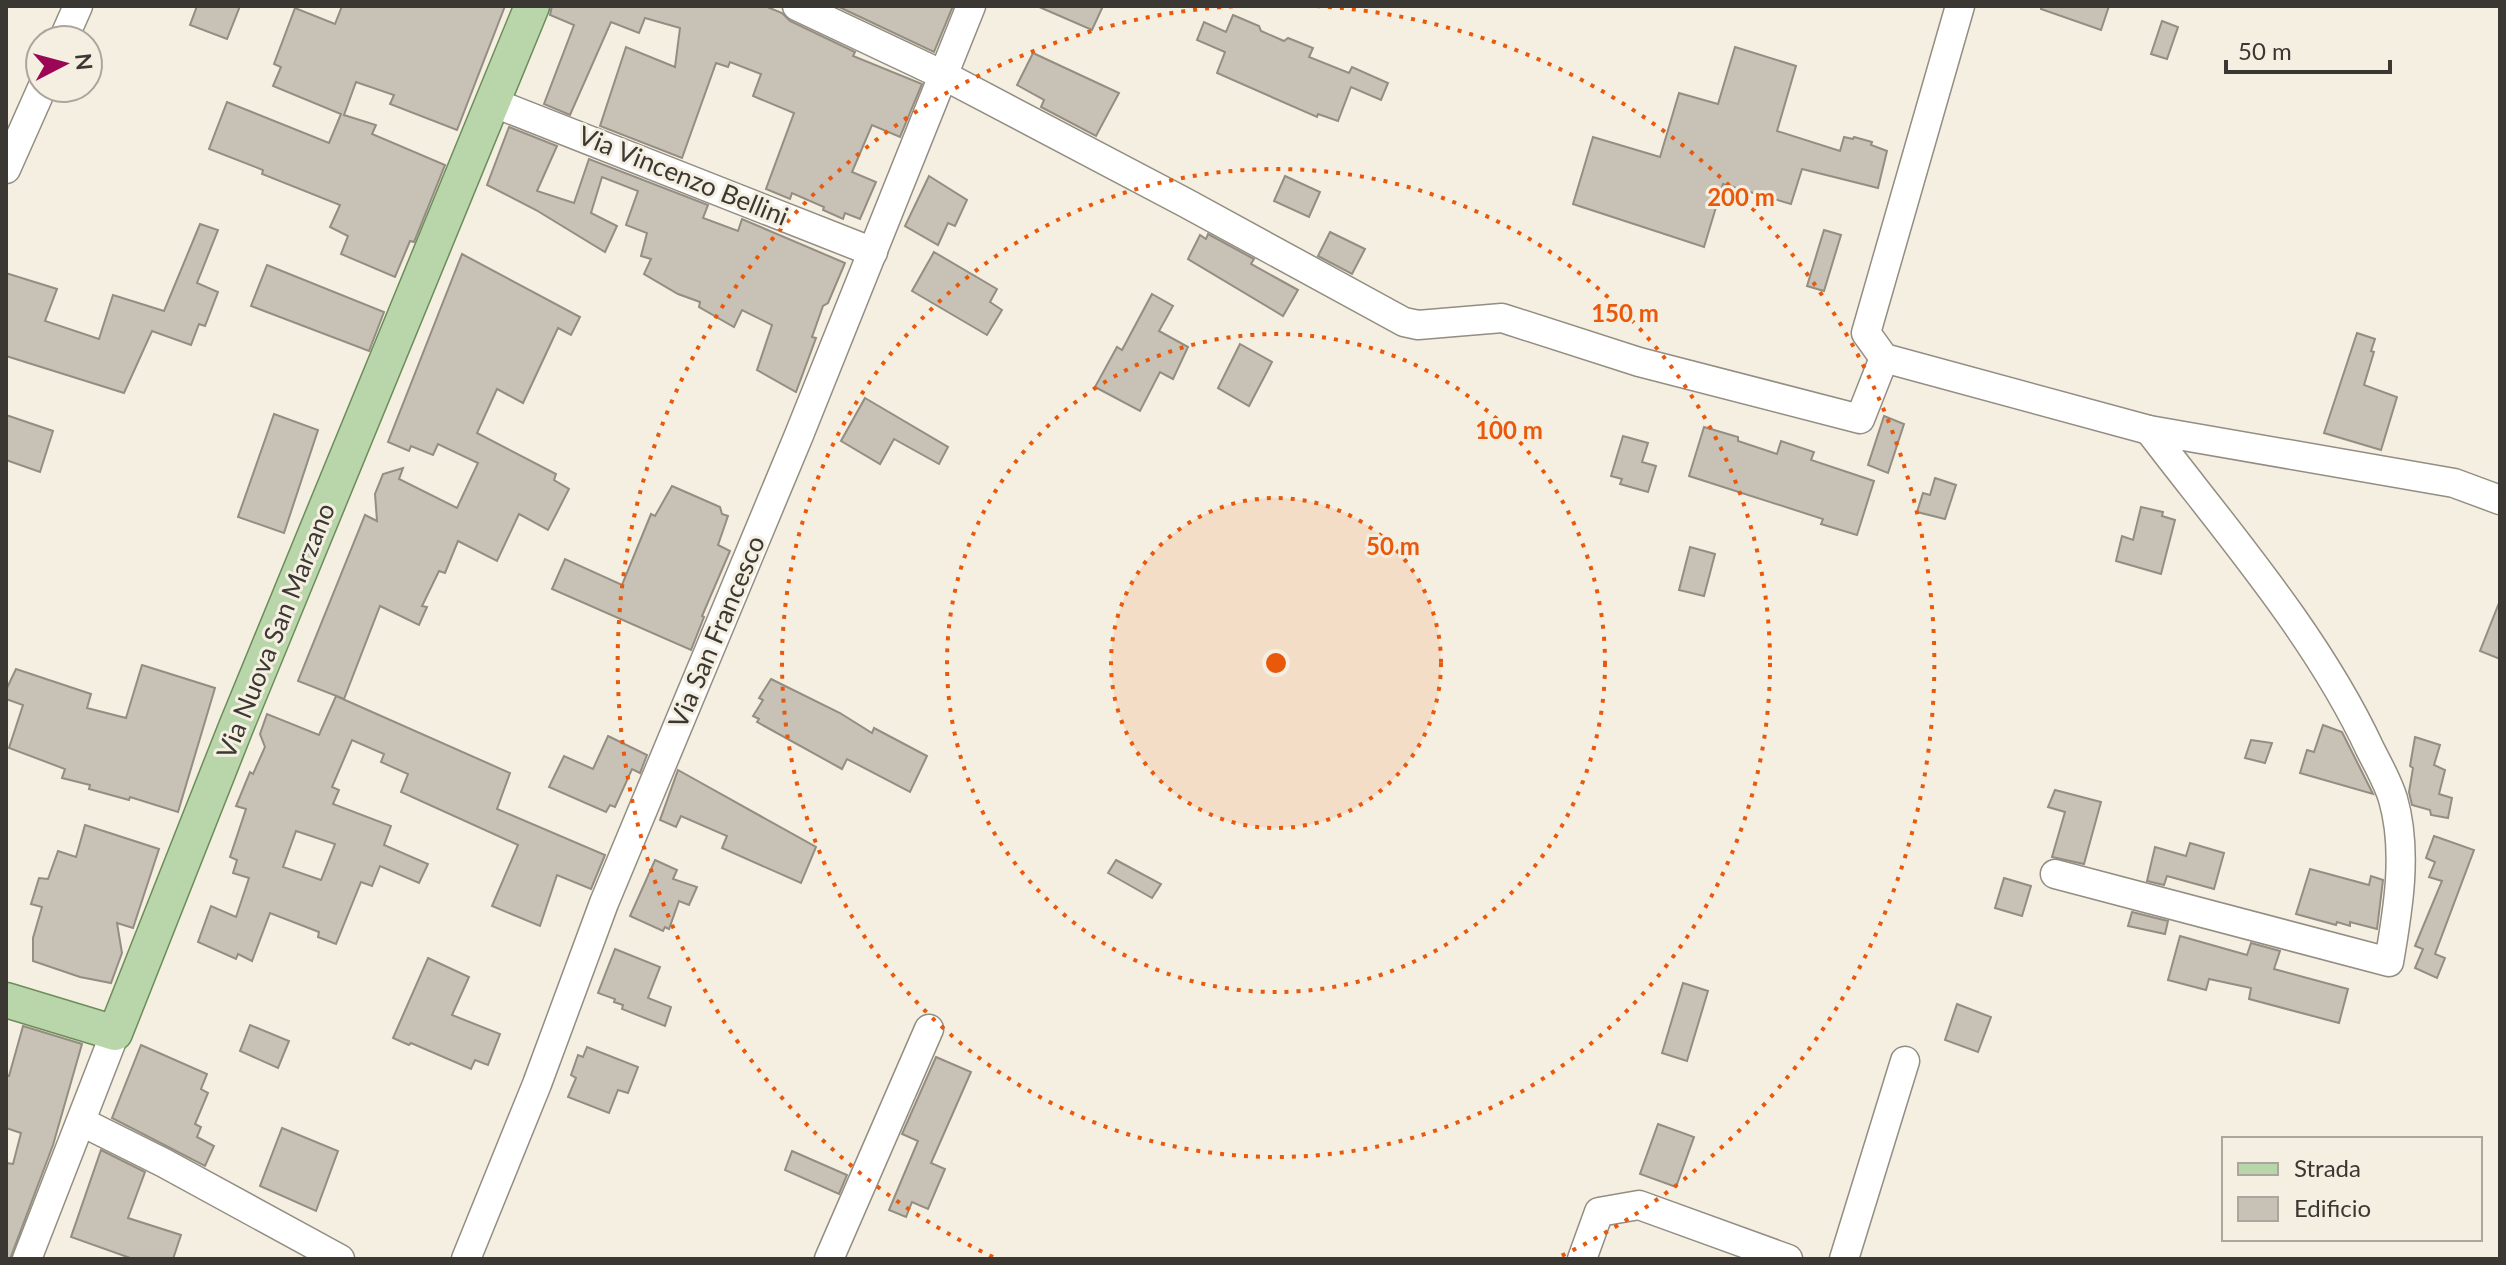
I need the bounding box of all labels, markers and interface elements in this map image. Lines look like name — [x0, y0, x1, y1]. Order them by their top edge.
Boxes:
north arrow — [24, 24, 104, 104]
scale bar — [2226, 24, 2390, 74]
text: 50 m — [2238, 36, 2292, 65]
text: N — [70, 52, 99, 72]
street label: Via Vincenzo Bellini — [574, 118, 793, 232]
text: 200 m — [1707, 182, 1775, 211]
text: 150 m — [1591, 298, 1659, 327]
text: 100 m — [1475, 415, 1543, 444]
street label: Via Nuova San Marzano — [209, 498, 341, 763]
street label: Via San Francesco — [661, 531, 771, 733]
text: 50 m — [1366, 531, 1420, 560]
centre of rings — [1262, 649, 1290, 677]
legend — [2222, 1137, 2482, 1241]
text: Strada — [2294, 1153, 2361, 1182]
text: Edificio — [2294, 1193, 2371, 1222]

